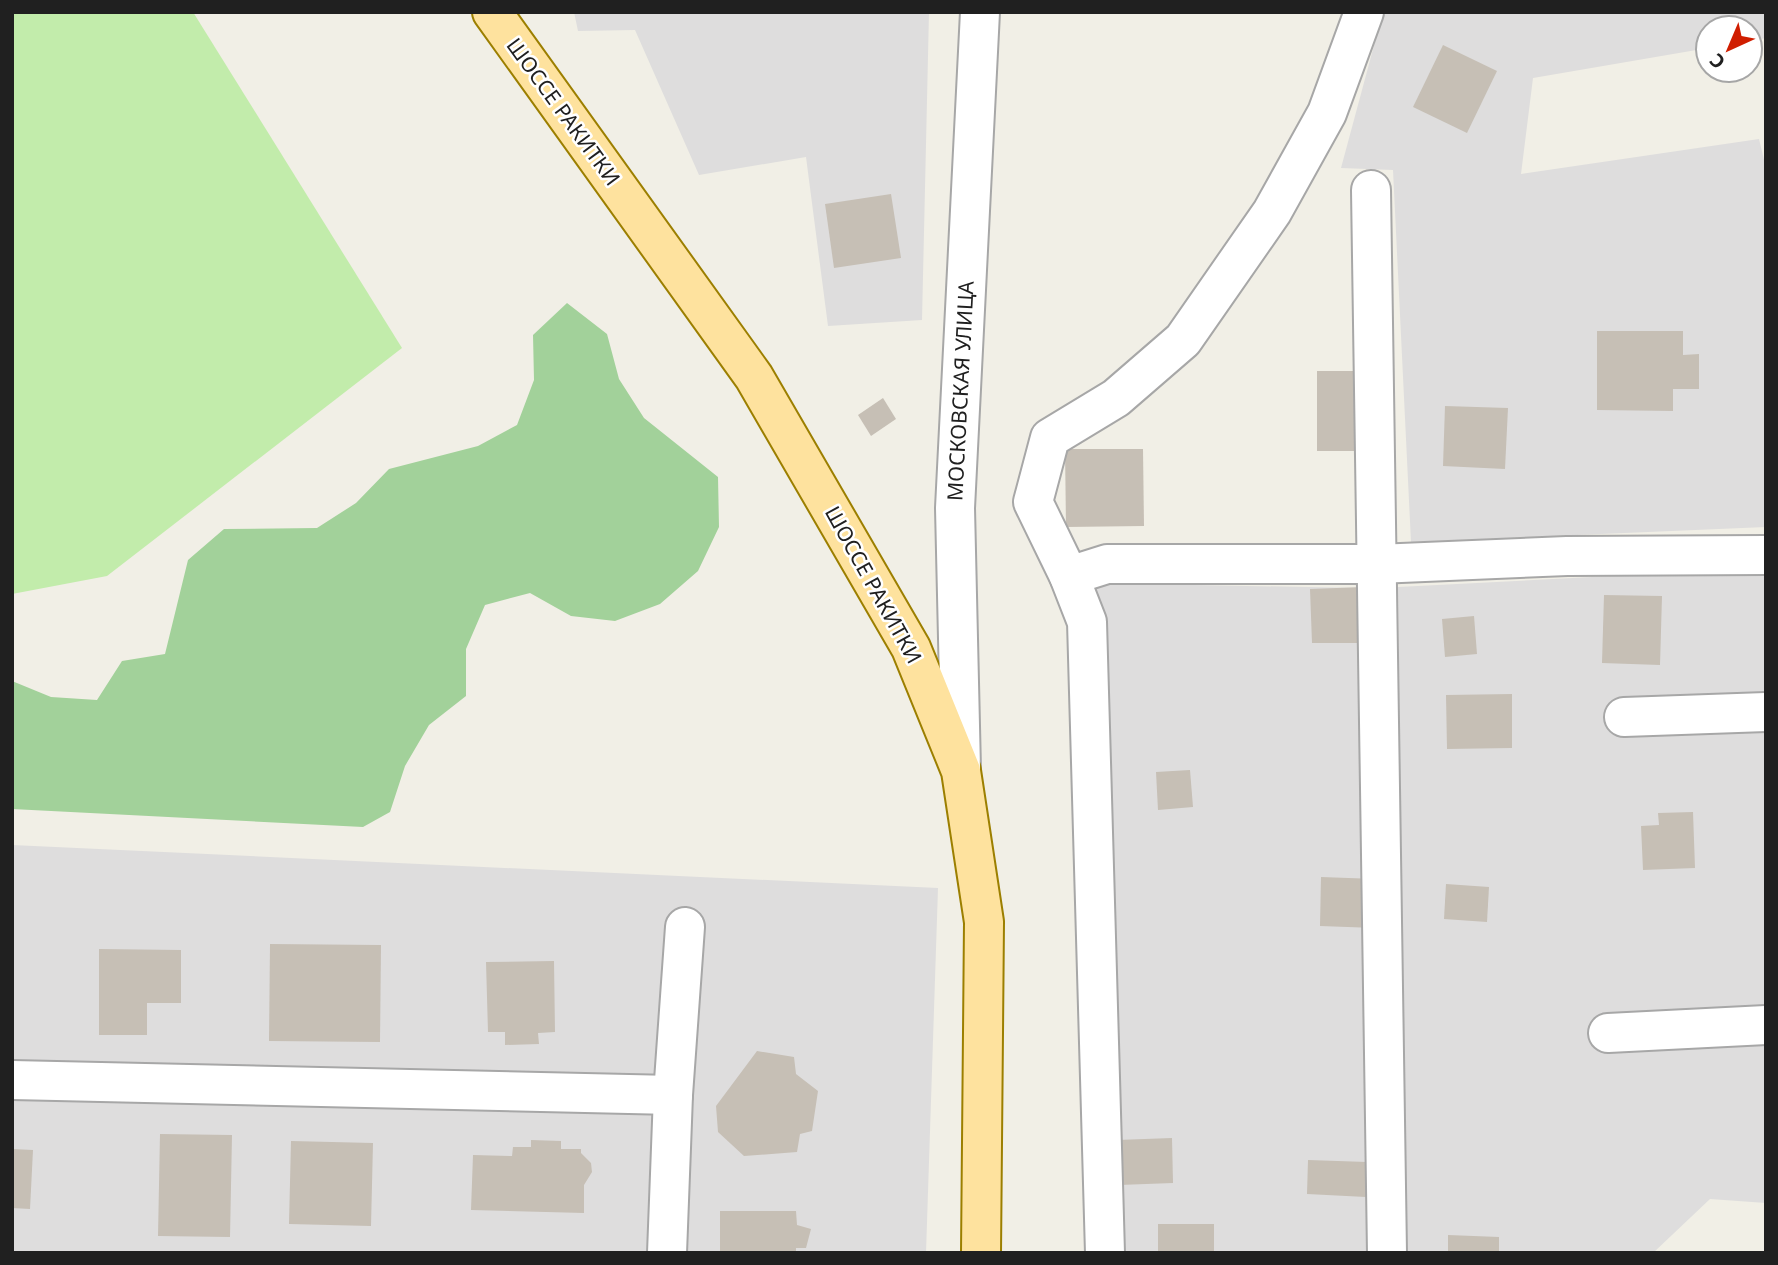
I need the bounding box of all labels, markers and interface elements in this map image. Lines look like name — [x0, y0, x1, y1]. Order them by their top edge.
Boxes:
north arrow — [1694, 14, 1764, 84]
street label: ШОССЕ РАКИТКИ — [501, 32, 627, 191]
text: С — [1704, 48, 1731, 75]
street label: МОСКОВСКАЯ УЛИЦА — [940, 280, 980, 502]
street label: ШОССЕ РАКИТКИ — [819, 501, 929, 668]

